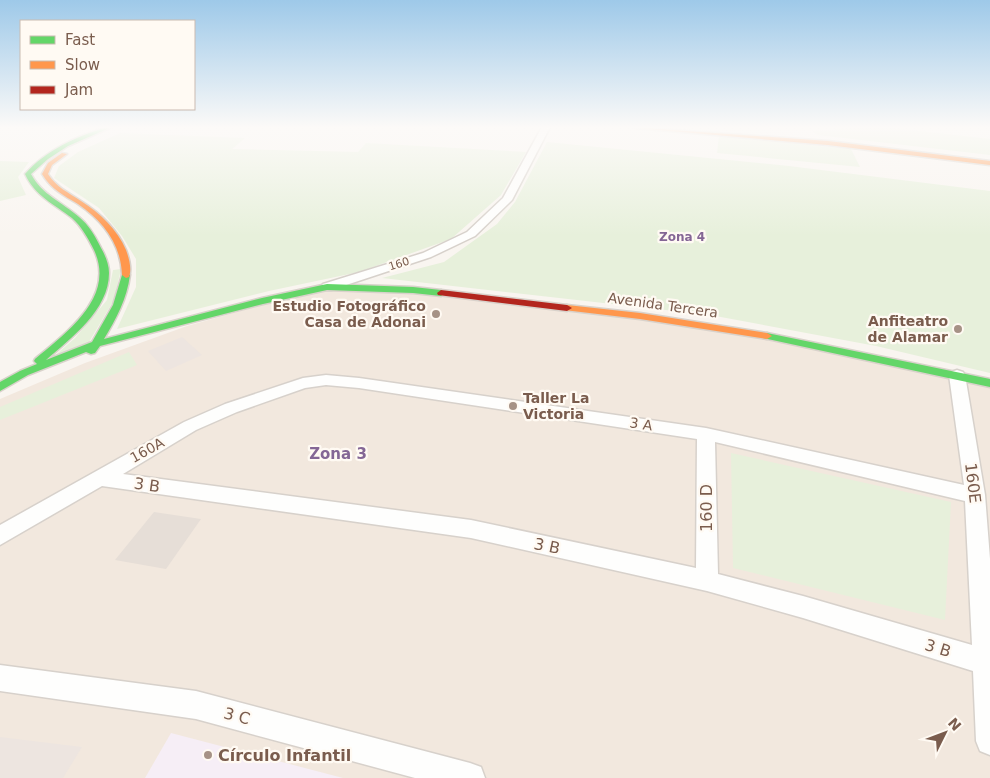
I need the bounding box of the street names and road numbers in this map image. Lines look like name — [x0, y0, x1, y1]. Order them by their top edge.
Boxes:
street label: 160 — [387, 255, 411, 273]
street label: Avenida Tercera — [607, 289, 719, 321]
street label: 3 A — [629, 414, 654, 434]
street label: 160A — [127, 434, 167, 466]
street label: 160E — [961, 462, 985, 504]
street label: 3 B — [133, 474, 161, 496]
street label: 160 D — [697, 484, 716, 532]
street label: 3 B — [532, 534, 562, 558]
street label: 3 B — [923, 635, 953, 661]
street label: 3 C — [222, 703, 252, 729]

